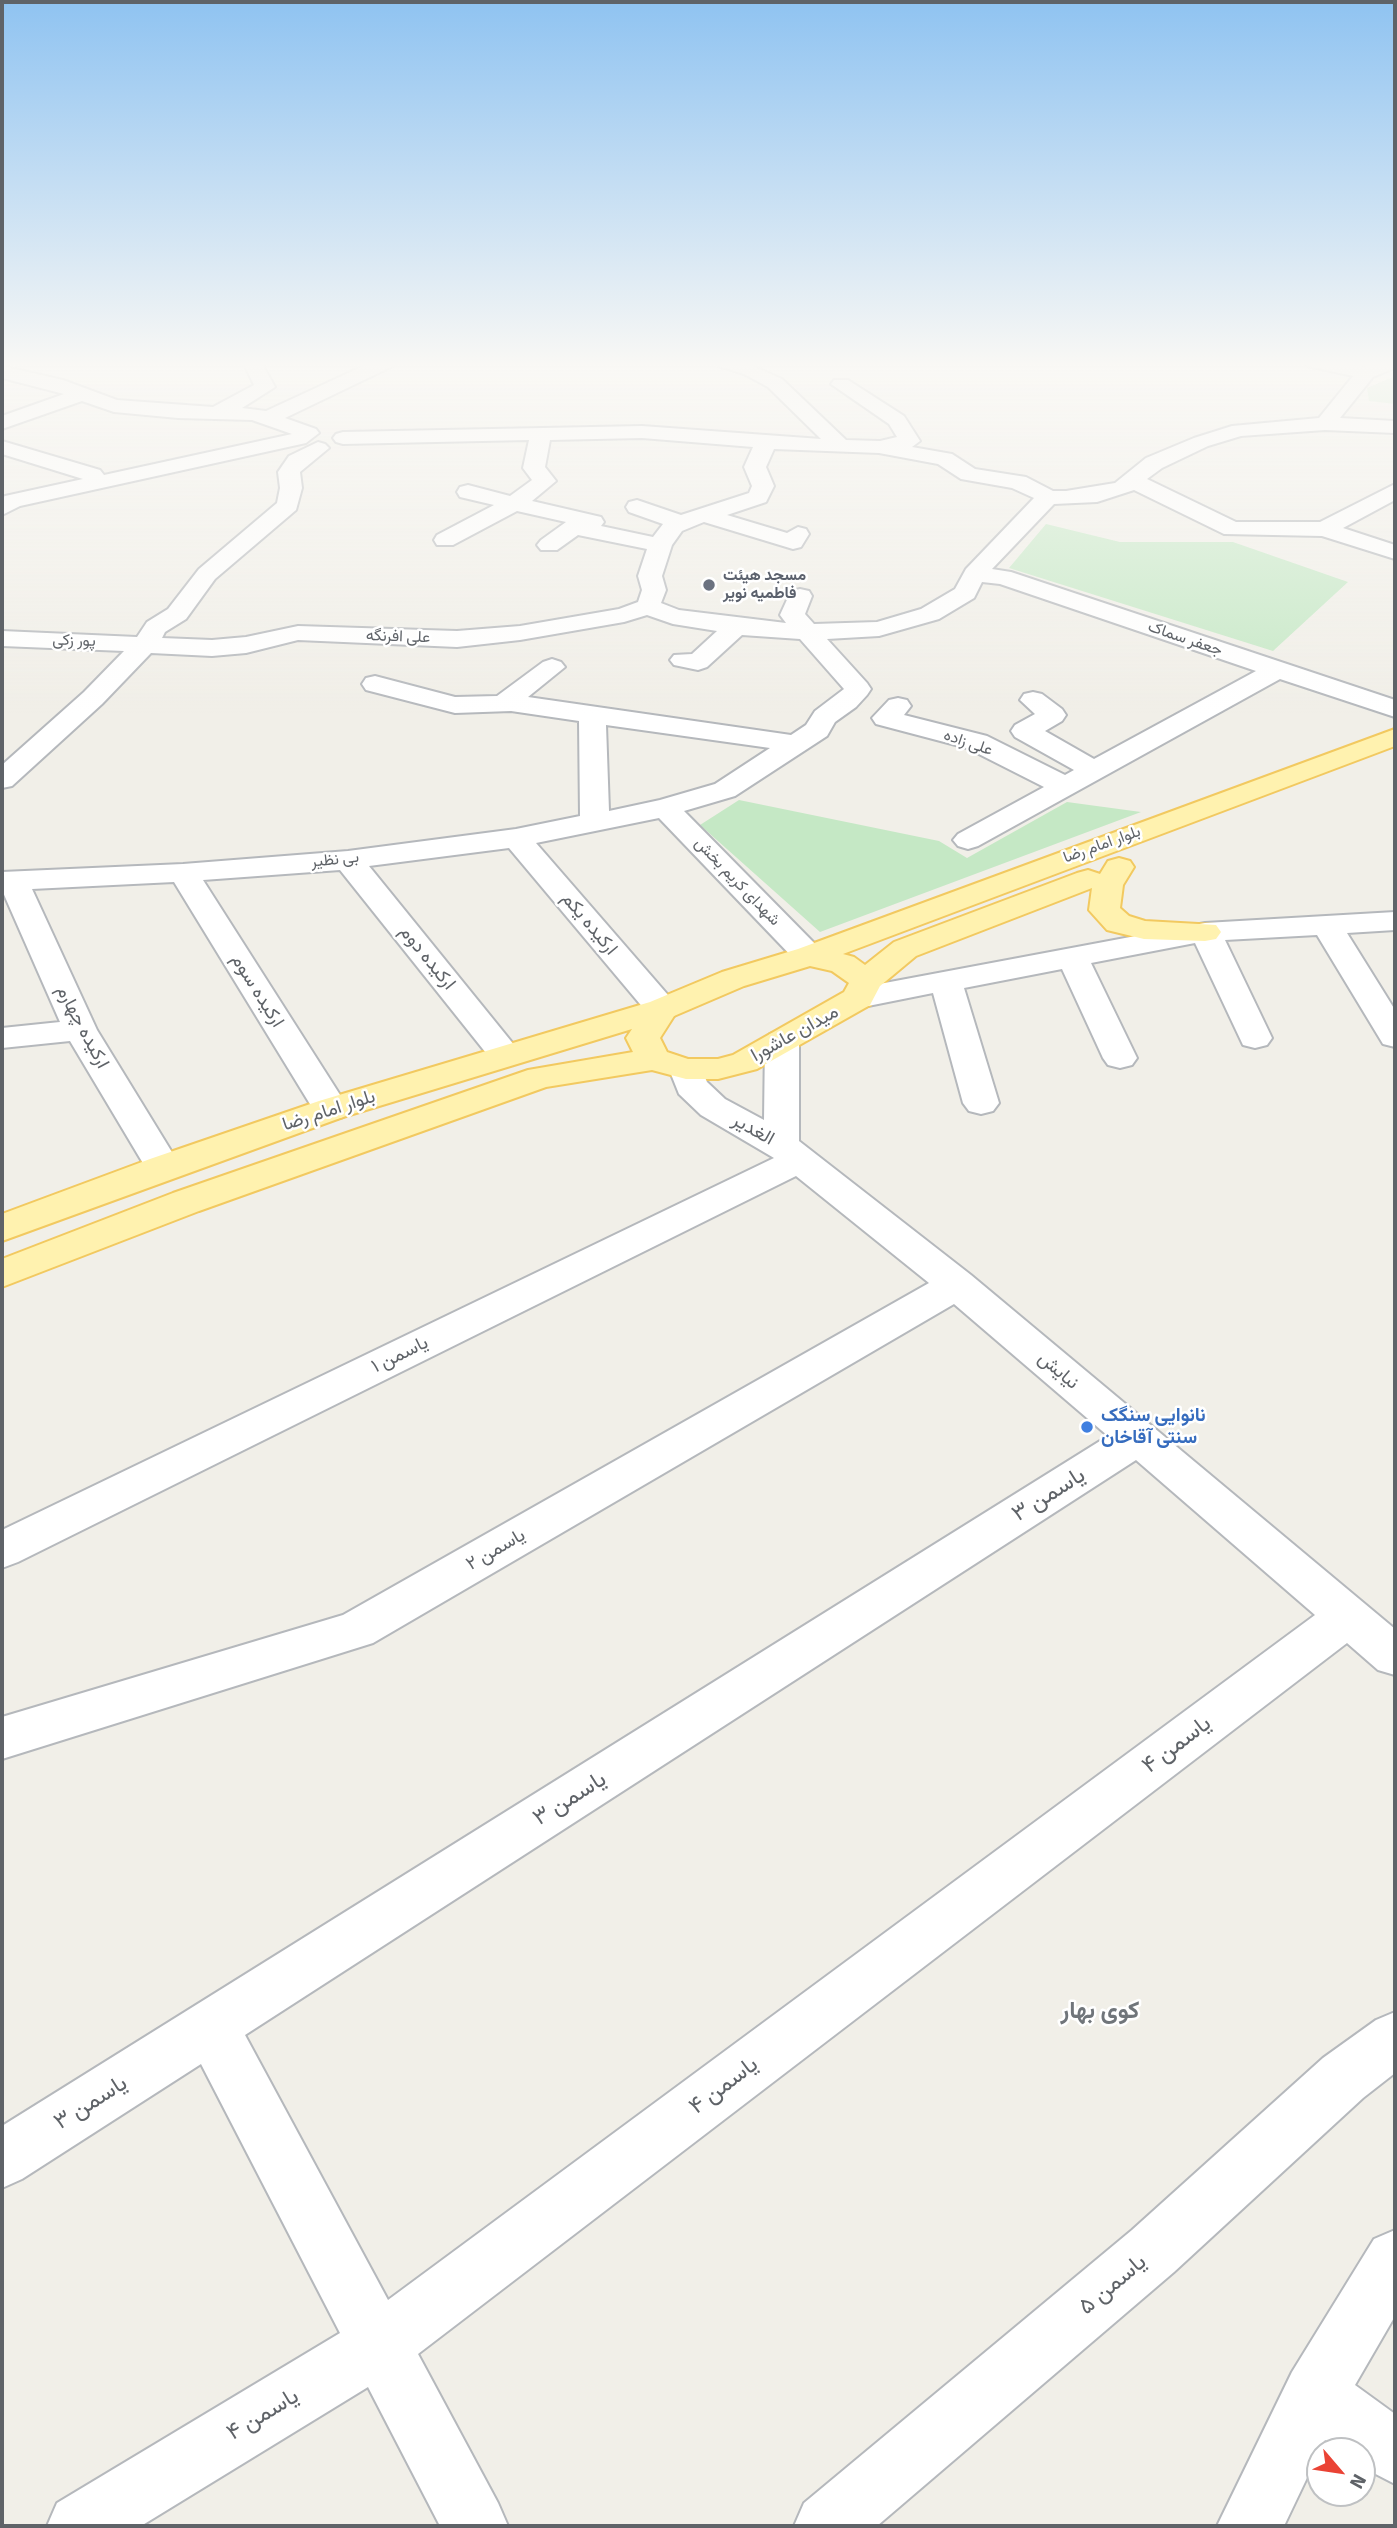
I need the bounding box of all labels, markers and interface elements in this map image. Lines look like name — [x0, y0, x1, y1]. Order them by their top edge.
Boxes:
place label: مسجد هیئت فاطمیه نویر — [723, 566, 806, 604]
marker: مسجد هیئت فاطمیه نویر — [701, 577, 717, 593]
street label: جعفر سماک — [1145, 617, 1225, 661]
street label: علی افرنگه — [365, 626, 431, 648]
street label: پور زکی — [52, 631, 96, 651]
street label: علی زاده — [941, 726, 995, 760]
street label: بلوار امام رضا — [1061, 822, 1143, 868]
street label: شهدای کریم بخش — [690, 834, 784, 930]
street label: بی نظیر — [310, 848, 360, 872]
street label: ارکیده یکم — [556, 888, 622, 960]
street label: ارکیده دوم — [394, 921, 460, 995]
street label: ارکیده سوم — [226, 950, 288, 1032]
street label: ارکیده چهارم — [51, 981, 113, 1073]
street label: میدان عاشورا — [747, 1001, 843, 1067]
street label: بلوار امام رضا — [280, 1085, 378, 1137]
street label: الغدیر — [728, 1109, 778, 1151]
street label: یاسمن ۱ — [368, 1332, 432, 1378]
street label: نیایش — [1033, 1347, 1083, 1395]
place label: نانوایی سنگک سنتی آقاخان — [1101, 1405, 1206, 1449]
marker: نانوایی سنگک سنتی آقاخان — [1079, 1419, 1095, 1435]
street label: یاسمن ۳ — [1007, 1462, 1091, 1528]
street label: یاسمن ۲ — [462, 1524, 530, 1576]
street label: یاسمن ۴ — [1137, 1710, 1217, 1780]
street label: یاسمن ۳ — [528, 1766, 612, 1832]
district label: کوی بهار — [1061, 1998, 1139, 2026]
street label: یاسمن ۴ — [684, 2051, 764, 2121]
street label: یاسمن ۳ — [49, 2070, 133, 2136]
street label: یاسمن ۵ — [1074, 2249, 1152, 2321]
street label: یاسمن ۴ — [222, 2383, 304, 2447]
north arrow — [1306, 2437, 1376, 2507]
text: N — [1344, 2470, 1371, 2493]

